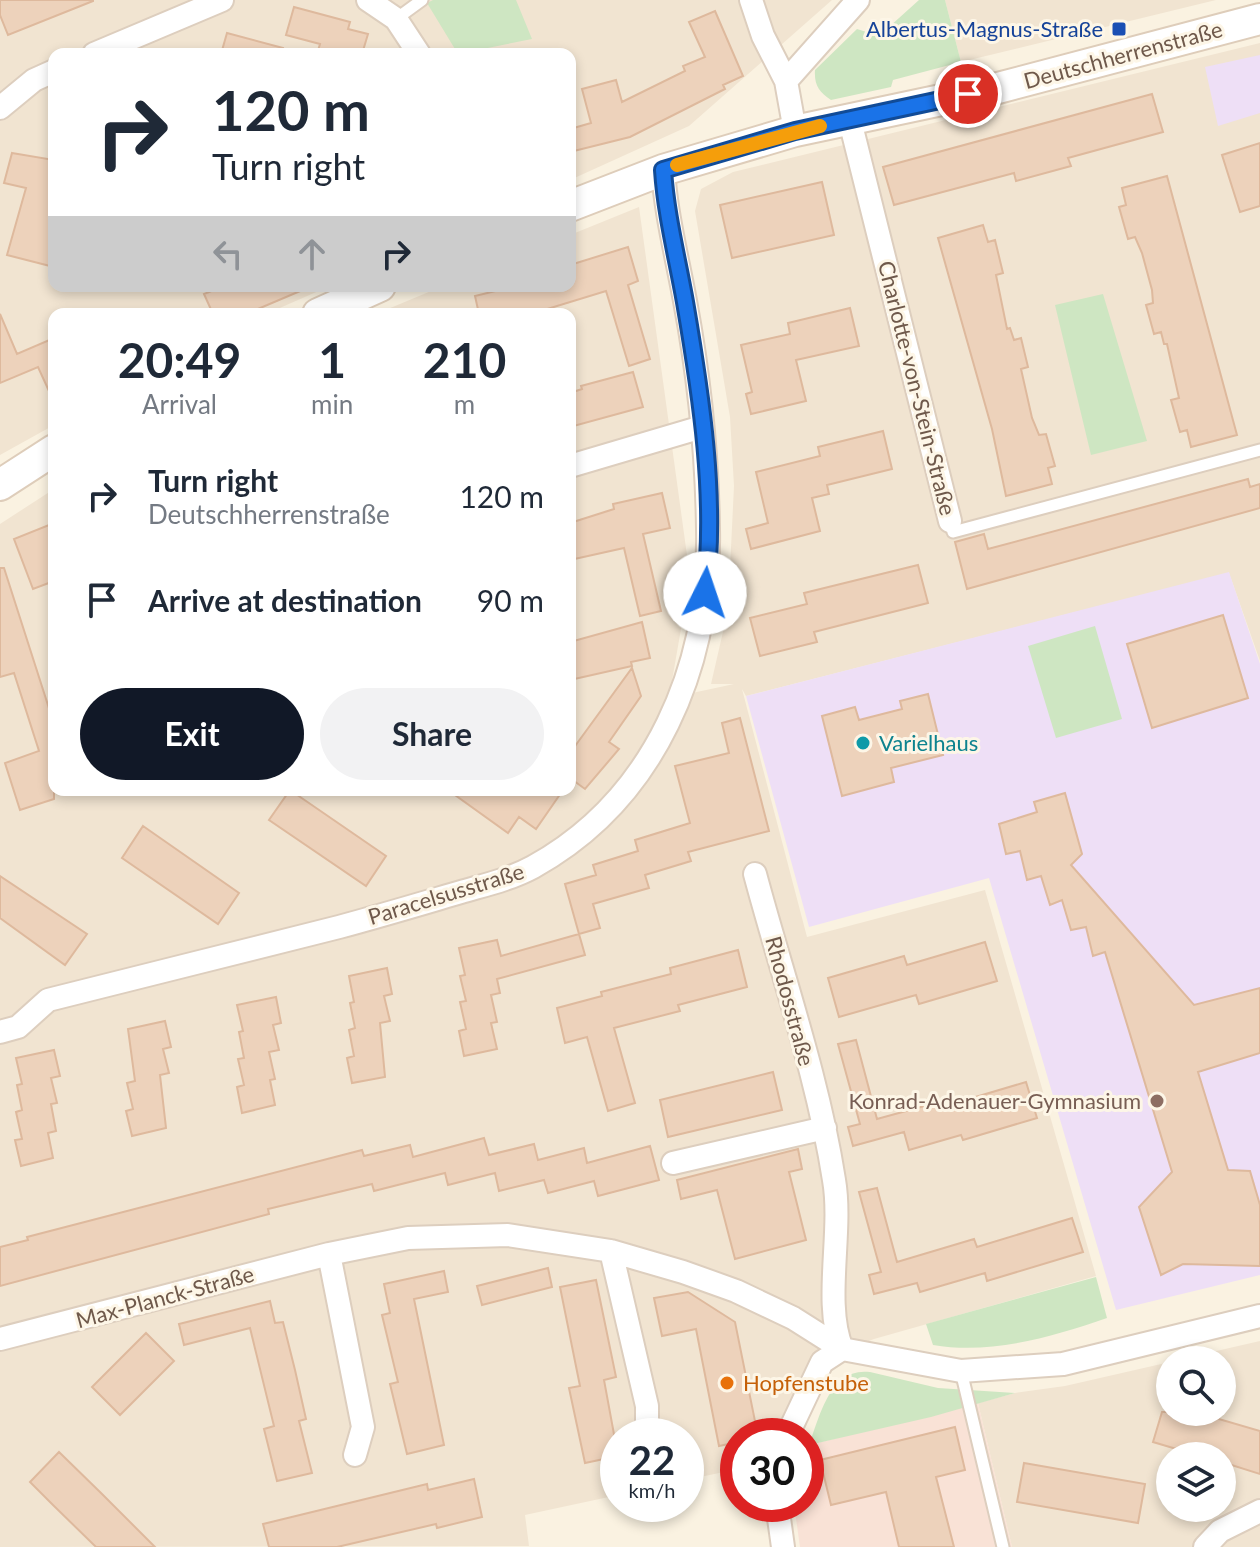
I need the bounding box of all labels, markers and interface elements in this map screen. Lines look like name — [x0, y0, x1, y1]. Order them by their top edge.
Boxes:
place label: Albertus-Magnus-Straße — [866, 15, 1103, 42]
street label: Deutschherrenstraße — [1021, 15, 1225, 94]
marker: Albertus-Magnus-Straße — [1110, 20, 1128, 38]
pin — [934, 60, 1002, 128]
icon: arrive — [946, 72, 990, 116]
text: 120 m — [212, 76, 370, 143]
icon: right — [80, 80, 184, 184]
text: Turn right — [212, 144, 365, 188]
icon: left — [206, 232, 250, 276]
icon: ahead — [290, 232, 334, 276]
icon: right — [374, 232, 418, 276]
street label: Charlotte-von-Stein-Straße — [873, 258, 962, 518]
text: 20:49 — [118, 331, 241, 388]
text: 1 — [318, 331, 346, 388]
text: 210 — [423, 331, 506, 388]
text: Arrival — [142, 388, 217, 420]
text: min — [311, 388, 353, 420]
text: m — [454, 388, 475, 420]
text: Turn right — [148, 462, 278, 498]
icon: right — [80, 474, 124, 518]
text: 120 m — [459, 478, 544, 514]
text: Deutschherrenstraße — [148, 498, 390, 530]
position arrow — [663, 551, 747, 635]
icon: arrive — [80, 578, 124, 622]
text: Arrive at destination — [148, 582, 422, 618]
text: 90 m — [477, 582, 544, 618]
button: Exit — [80, 688, 304, 780]
button: Share — [320, 688, 544, 780]
place label: Varielhaus — [879, 729, 978, 756]
marker: Varielhaus — [854, 734, 872, 752]
street label: Paracelsusstraße — [365, 857, 527, 930]
street label: Rhodosstraße — [760, 933, 821, 1069]
place label: Konrad-Adenauer-Gymnasium — [848, 1087, 1141, 1114]
marker: Konrad-Adenauer-Gymnasium — [1148, 1092, 1166, 1110]
street label: Max-Planck-Straße — [73, 1260, 257, 1333]
map controls — [1156, 1346, 1236, 1522]
button: search — [1156, 1346, 1236, 1426]
place label: Hopfenstube — [743, 1369, 869, 1396]
marker: Hopfenstube — [718, 1374, 736, 1392]
speed limit sign: 30 — [720, 1418, 824, 1522]
text: 22 — [629, 1436, 675, 1484]
button: layers — [1156, 1442, 1236, 1522]
text: km/h — [629, 1478, 675, 1502]

